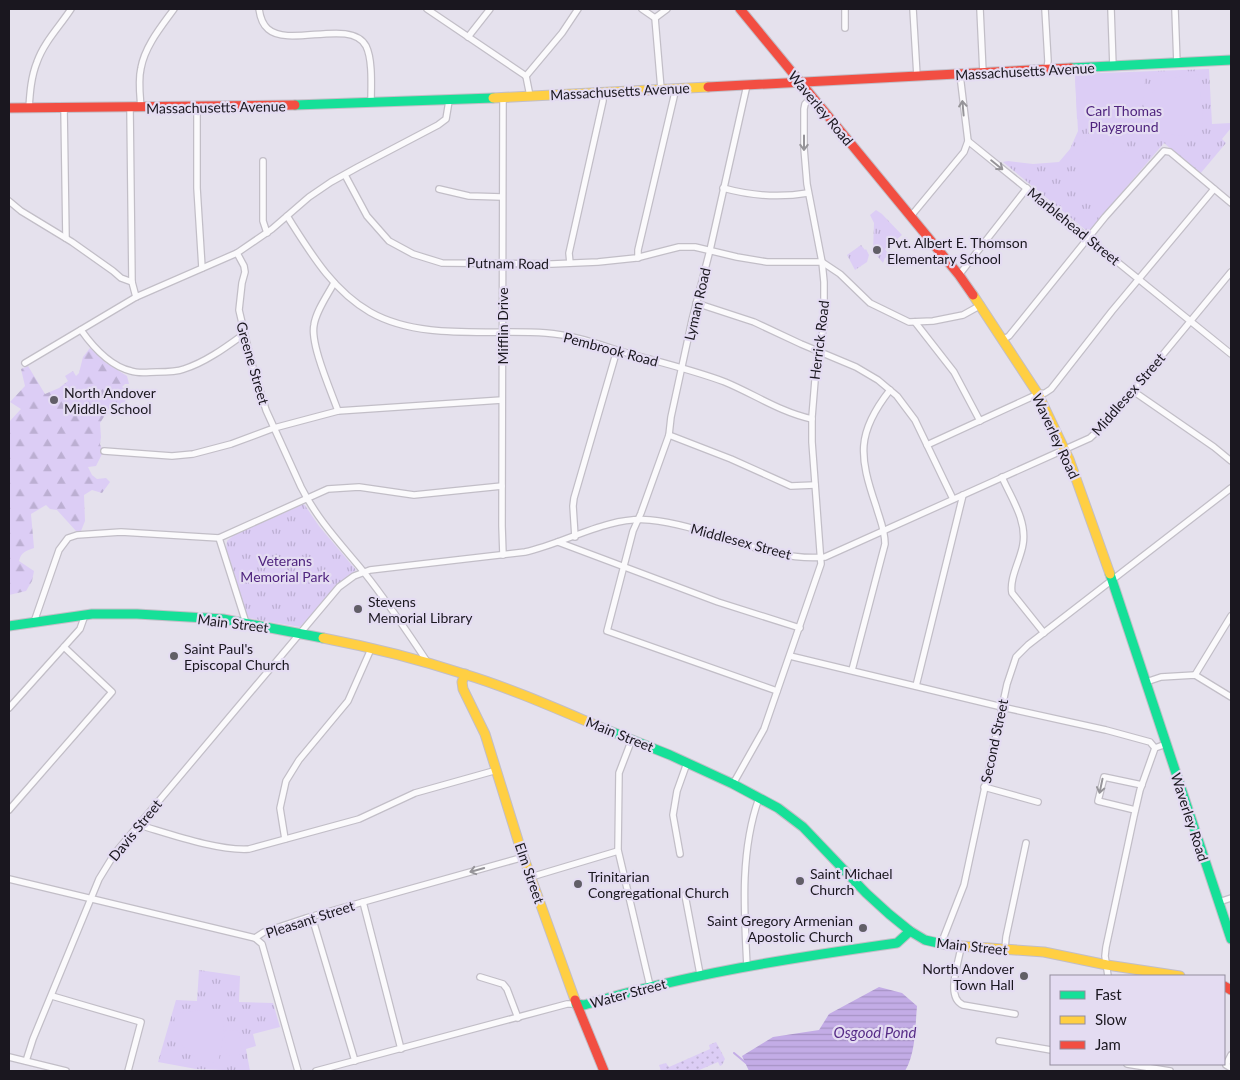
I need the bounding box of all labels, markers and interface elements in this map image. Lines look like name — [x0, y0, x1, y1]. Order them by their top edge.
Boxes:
street label: Massachusetts Avenue — [955, 59, 1095, 83]
street label: Waverley Road — [785, 67, 857, 149]
street label: Massachusetts Avenue — [550, 79, 690, 103]
street label: Massachusetts Avenue — [146, 97, 286, 117]
one-way arrow — [959, 100, 968, 116]
park label: Carl Thomas Playground — [1086, 102, 1162, 135]
one-way arrow — [799, 134, 809, 151]
one-way arrow — [991, 159, 1004, 170]
street label: Marblehead Street — [1024, 184, 1124, 268]
place label: Pvt. Albert E. Thomson Elementary School — [887, 234, 1028, 267]
marker: Pvt. Albert E. Thomson Elementary School — [871, 244, 883, 256]
street label: Putnam Road — [467, 254, 549, 272]
street label: Lyman Road — [680, 266, 714, 342]
street label: Mifflin Drive — [494, 287, 511, 365]
street label: Herrick Road — [806, 299, 832, 381]
street label: Greene Street — [233, 320, 273, 406]
street label: Pembrook Road — [562, 328, 660, 370]
street label: Middlesex Street — [1088, 349, 1168, 439]
place label: North Andover Middle School — [64, 384, 156, 417]
street label: Waverley Road — [1029, 391, 1083, 481]
marker: North Andover Middle School — [48, 394, 60, 406]
street label: Middlesex Street — [689, 519, 793, 563]
park label: Veterans Memorial Park — [240, 552, 331, 585]
place label: Stevens Memorial Library — [368, 593, 473, 626]
marker: Stevens Memorial Library — [352, 603, 364, 615]
street label: Main Street — [197, 610, 269, 636]
place label: Saint Paul's Episcopal Church — [184, 640, 290, 673]
marker: Saint Paul's Episcopal Church — [168, 650, 180, 662]
street label: Second Street — [977, 697, 1011, 785]
street label: Main Street — [584, 713, 656, 755]
street label: Waverley Road — [1168, 771, 1212, 863]
one-way arrow — [1096, 778, 1106, 794]
street label: Davis Street — [105, 796, 165, 864]
street label: Elm Street — [512, 840, 548, 906]
place label: Saint Michael Church — [810, 865, 893, 898]
one-way arrow — [470, 866, 486, 876]
place label: Trinitarian Congregational Church — [588, 868, 729, 901]
marker: Saint Michael Church — [794, 875, 806, 887]
marker: Trinitarian Congregational Church — [572, 878, 584, 890]
street label: Pleasant Street — [264, 897, 356, 941]
place label: Saint Gregory Armenian Apostolic Church — [707, 912, 853, 945]
marker: Saint Gregory Armenian Apostolic Church — [857, 922, 869, 934]
street label: Main Street — [936, 934, 1008, 958]
place label: North Andover Town Hall — [922, 960, 1014, 993]
marker: North Andover Town Hall — [1018, 970, 1030, 982]
street label: Water Street — [588, 975, 668, 1011]
legend — [1050, 975, 1225, 1065]
text: Fast — [1095, 985, 1122, 1003]
text: Slow — [1095, 1010, 1127, 1028]
water label: Osgood Pond — [834, 1023, 916, 1041]
text: Jam — [1095, 1035, 1121, 1053]

